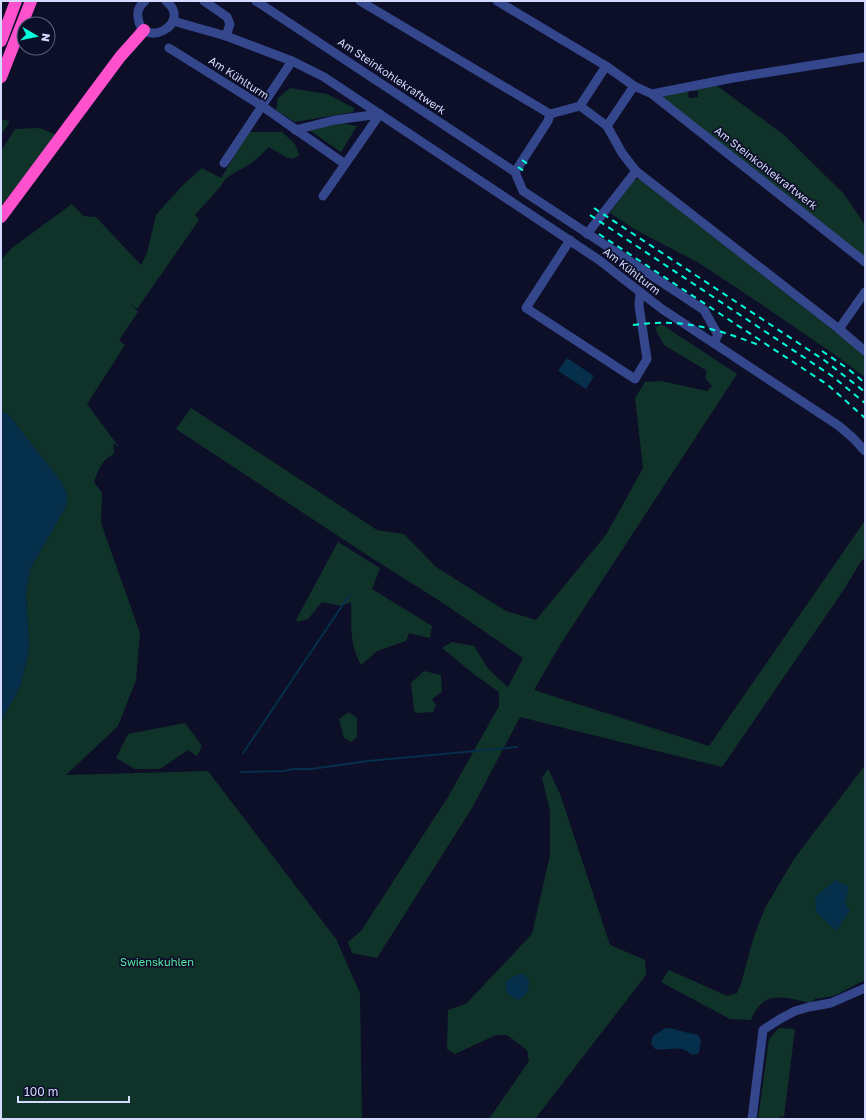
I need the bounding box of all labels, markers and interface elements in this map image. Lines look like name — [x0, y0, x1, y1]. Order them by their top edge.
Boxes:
north arrow — [16, 16, 56, 56]
text: N — [39, 32, 53, 43]
street label: Am Steinkohlekraftwerk — [336, 35, 449, 117]
street label: Am Kühlturm — [207, 53, 272, 102]
street label: Am Steinkohlekraftwerk — [712, 123, 820, 212]
street label: Am Kühlturm — [601, 244, 664, 297]
park label: Swienskuhlen — [120, 955, 194, 968]
scale bar — [18, 1078, 129, 1104]
text: 100 m — [24, 1084, 58, 1099]

